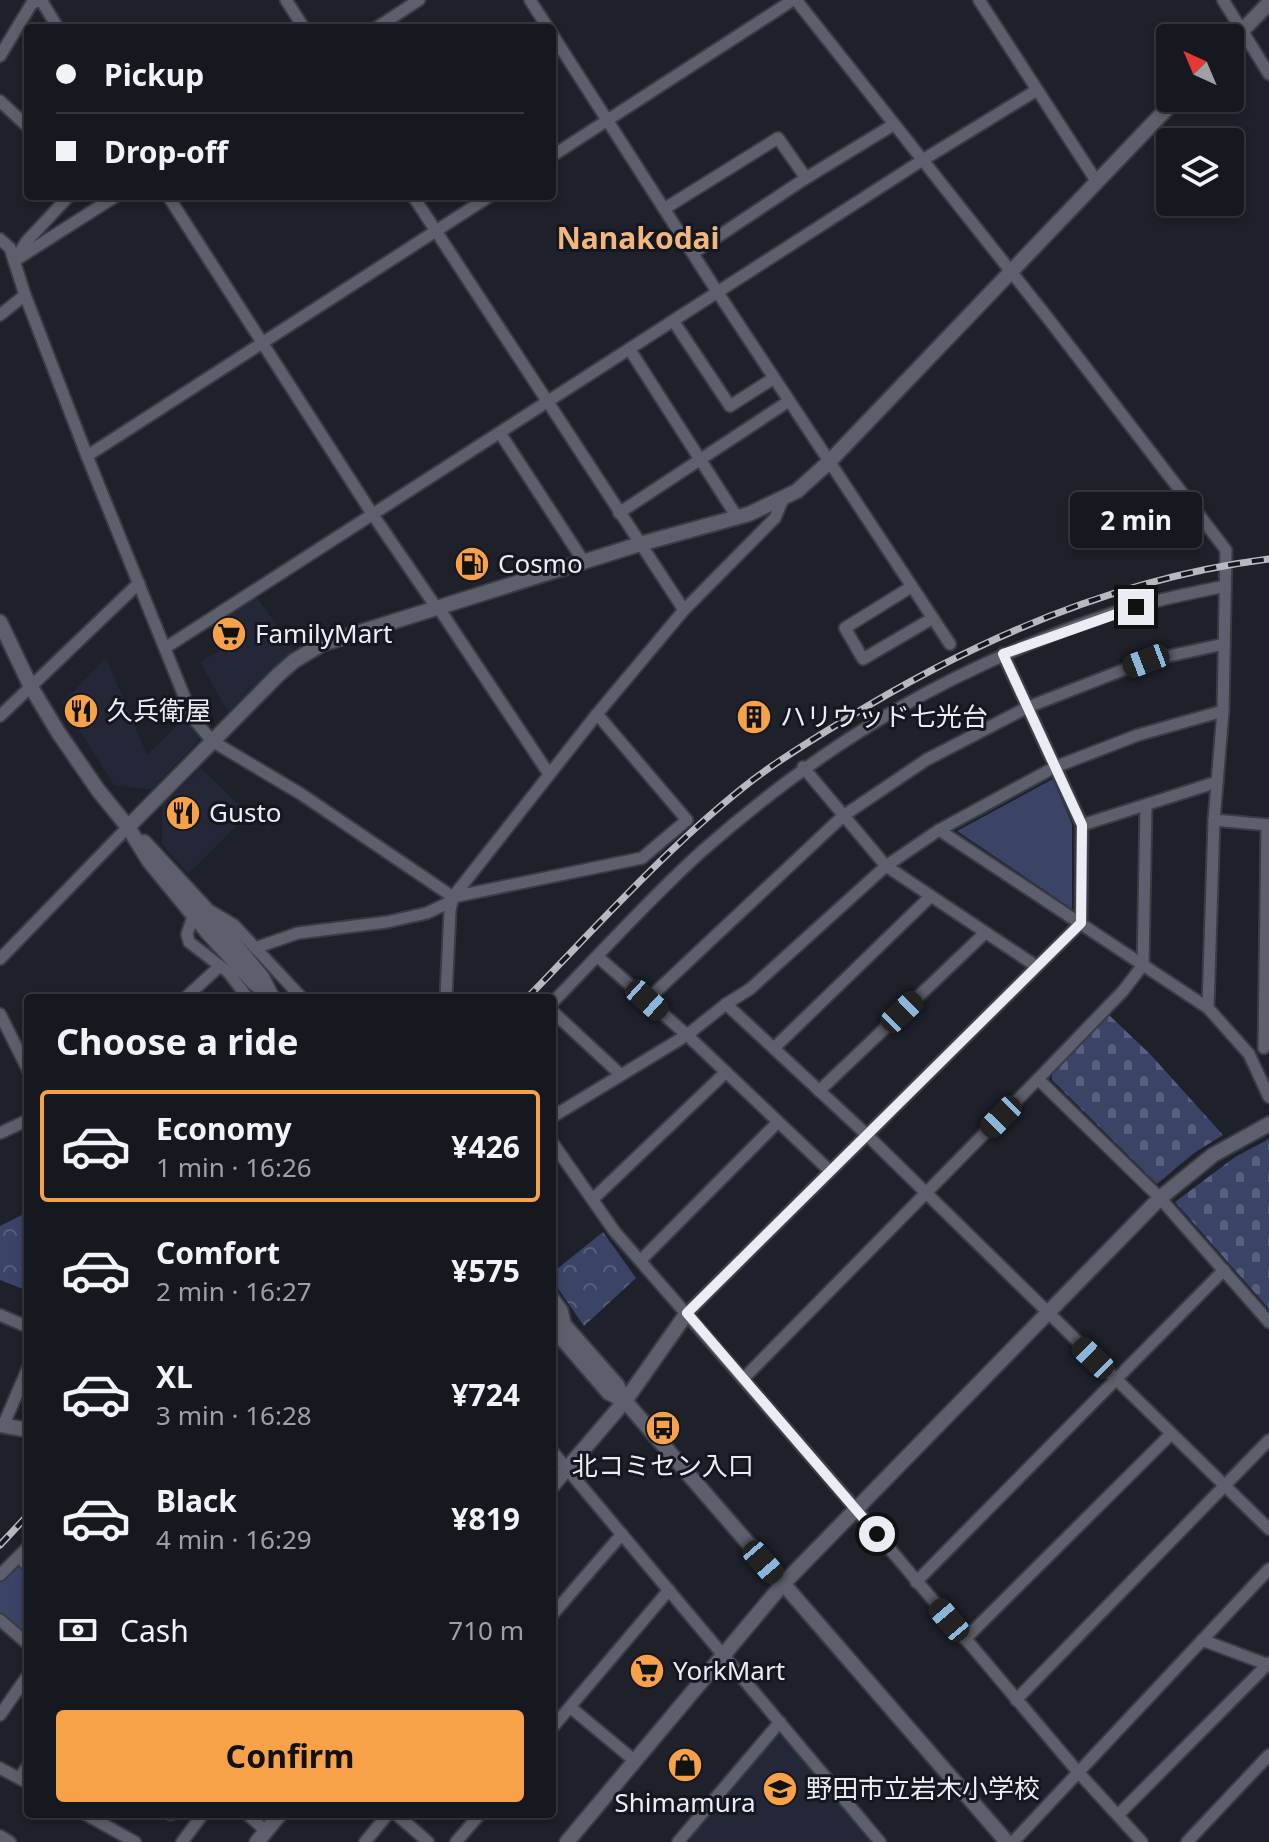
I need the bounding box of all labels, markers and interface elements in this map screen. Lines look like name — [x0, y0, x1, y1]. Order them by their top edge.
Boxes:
north arrow — [1156, 24, 1244, 112]
map controls — [1156, 24, 1244, 216]
text: Pickup — [104, 54, 204, 95]
button: layers — [1156, 128, 1244, 216]
text: Drop-off — [104, 131, 228, 172]
district label: Nanakodai — [556, 217, 720, 258]
callout: 2 min — [1070, 491, 1202, 547]
text: 2 min — [1100, 502, 1172, 538]
fuel station icon: Cosmo — [453, 545, 491, 583]
place label: Cosmo — [498, 545, 583, 581]
route end — [1118, 589, 1154, 625]
supermarket icon: FamilyMart — [210, 615, 248, 653]
place label: FamilyMart — [255, 615, 392, 651]
car — [1119, 641, 1173, 681]
restaurant icon: 久兵衛屋 — [62, 692, 100, 730]
place label: 久兵衛屋 — [107, 692, 211, 728]
building icon: ハリウッド七光台 — [735, 698, 773, 736]
place label: ハリウッド七光台 — [780, 698, 988, 734]
restaurant icon: Gusto — [164, 794, 202, 832]
place label: Gusto — [209, 794, 282, 830]
car — [621, 975, 673, 1025]
car — [876, 987, 928, 1037]
text: Choose a ride — [56, 1017, 298, 1066]
car — [976, 1091, 1026, 1143]
text: Economy — [156, 1108, 292, 1149]
icon: car — [60, 1110, 132, 1182]
text: ¥426 — [451, 1126, 520, 1167]
text: 1 min · 16:26 — [156, 1149, 312, 1185]
text: Comfort — [156, 1232, 280, 1273]
icon: car — [60, 1234, 132, 1306]
text: ¥575 — [451, 1250, 520, 1291]
text: 2 min · 16:27 — [156, 1273, 312, 1309]
car — [1067, 1333, 1119, 1383]
text: XL — [156, 1356, 193, 1397]
icon: car — [60, 1358, 132, 1430]
text: ¥724 — [451, 1374, 520, 1415]
text: 3 min · 16:28 — [156, 1397, 312, 1433]
bus stop icon: 北コミセン入口 — [644, 1409, 682, 1447]
place label: 北コミセン入口 — [572, 1447, 754, 1483]
text: Black — [156, 1480, 237, 1521]
icon: car — [60, 1482, 132, 1554]
text: ¥819 — [451, 1498, 520, 1539]
route start — [859, 1516, 895, 1552]
text: 4 min · 16:29 — [156, 1521, 312, 1557]
car — [738, 1536, 788, 1588]
car — [924, 1594, 974, 1646]
icon: cash — [56, 1608, 100, 1652]
text: Cash — [120, 1610, 189, 1651]
text: 710 m — [448, 1612, 524, 1648]
supermarket icon: YorkMart — [628, 1652, 666, 1690]
place label: YorkMart — [673, 1652, 785, 1688]
button: Confirm — [56, 1710, 524, 1802]
shop icon: Shimamura — [666, 1746, 704, 1784]
school or university icon: 野田市立岩木小学校 — [761, 1770, 799, 1808]
place label: 野田市立岩木小学校 — [806, 1770, 1040, 1806]
place label: Shimamura — [614, 1784, 756, 1820]

